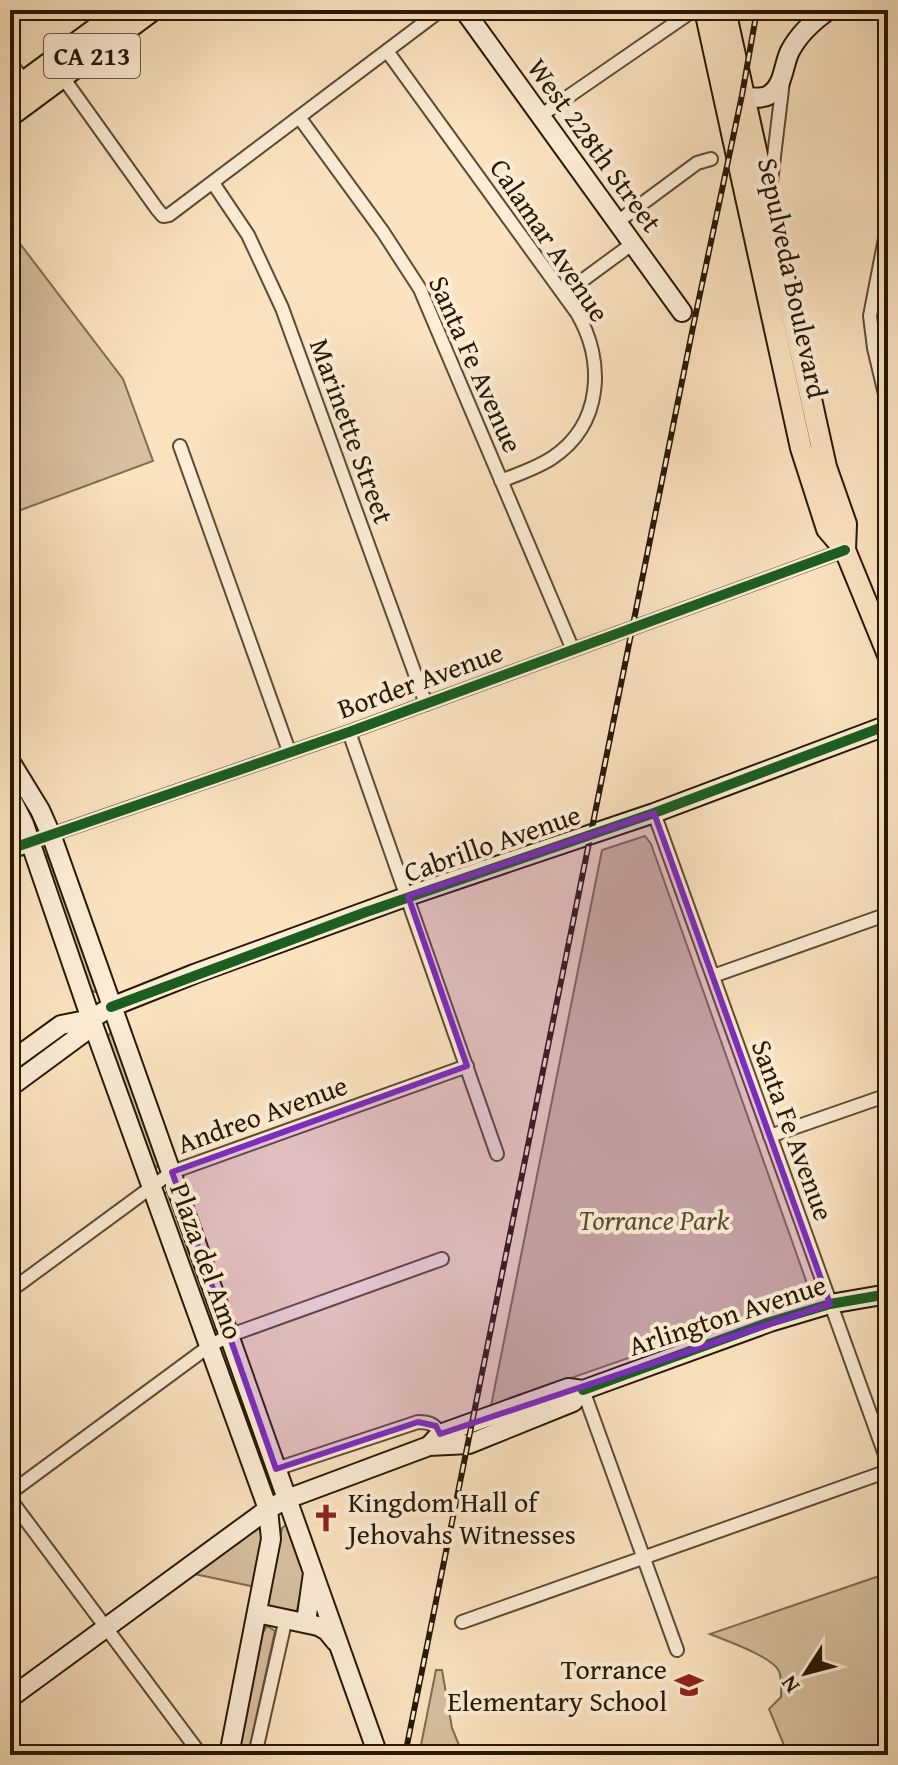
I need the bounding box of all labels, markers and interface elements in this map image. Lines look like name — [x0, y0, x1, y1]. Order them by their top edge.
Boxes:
road number: CA 213 — [44, 34, 140, 78]
street label: West 228th Street — [518, 49, 673, 240]
street label: Calamar Avenue — [480, 150, 620, 330]
street label: Sepulveda Boulevard — [748, 154, 839, 402]
street label: Santa Fe Avenue — [419, 269, 534, 459]
street label: Marinette Street — [300, 332, 405, 529]
street label: Border Avenue — [331, 631, 508, 728]
street label: Cabrillo Avenue — [398, 793, 586, 892]
street label: Santa Fe Avenue — [742, 1034, 845, 1226]
street label: Andreo Avenue — [171, 1064, 353, 1163]
street label: Plaza del Amo — [160, 1177, 255, 1345]
park label: Torrance Park — [579, 1199, 730, 1240]
street label: Arlington Avenue — [623, 1263, 831, 1366]
place label: Kingdom Hall of Jehovahs Witnesses — [345, 1481, 576, 1554]
church icon: Kingdom Hall of Jehovahs Witnesses — [311, 1503, 341, 1533]
north arrow — [766, 1633, 846, 1713]
place label: Torrance Elementary School — [448, 1648, 667, 1721]
text: N — [772, 1669, 807, 1700]
school or university icon: Torrance Elementary School — [674, 1670, 704, 1700]

